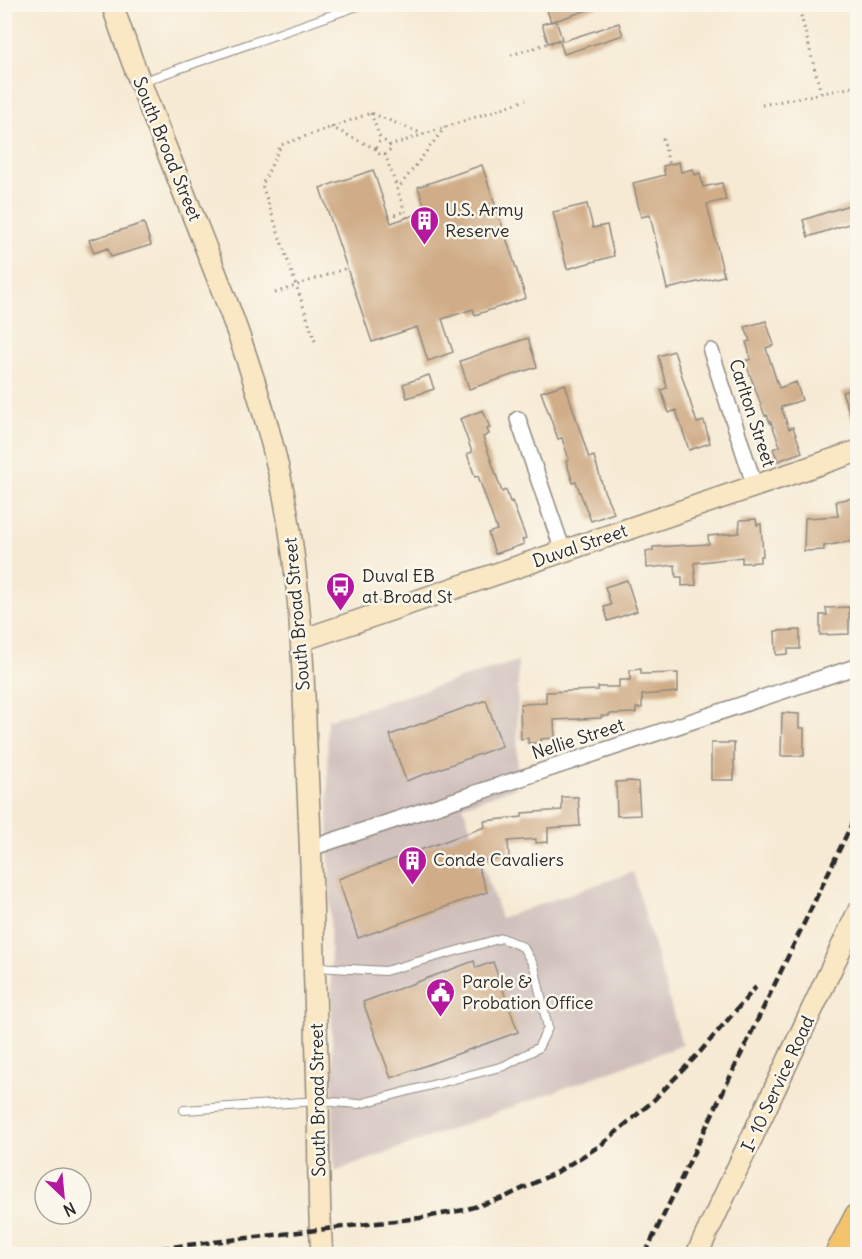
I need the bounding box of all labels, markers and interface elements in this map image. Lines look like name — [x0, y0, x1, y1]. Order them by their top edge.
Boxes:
street label: South Broad Street — [128, 73, 207, 224]
place label: U.S. Army Reserve — [445, 198, 524, 242]
building icon: U.S. Army Reserve — [408, 204, 440, 246]
street label: Carlton Street — [724, 356, 781, 470]
street label: Duval Street — [529, 519, 630, 572]
street label: South Broad Street — [278, 537, 315, 692]
place label: Duval EB at Broad St — [362, 564, 453, 608]
bus stop icon: Duval EB at Broad St — [325, 570, 357, 612]
street label: Nellie Street — [529, 713, 627, 764]
building icon: Conde Cavaliers — [396, 844, 428, 886]
place label: Conde Cavaliers — [433, 848, 564, 871]
place label: Parole & Probation Office — [462, 970, 594, 1014]
public building icon: Parole & Probation Office — [425, 976, 457, 1018]
street label: I- 10 Service Road — [736, 1012, 819, 1155]
street label: South Broad Street — [305, 1023, 330, 1177]
north arrow — [33, 1166, 93, 1226]
text: N — [60, 1198, 79, 1221]

